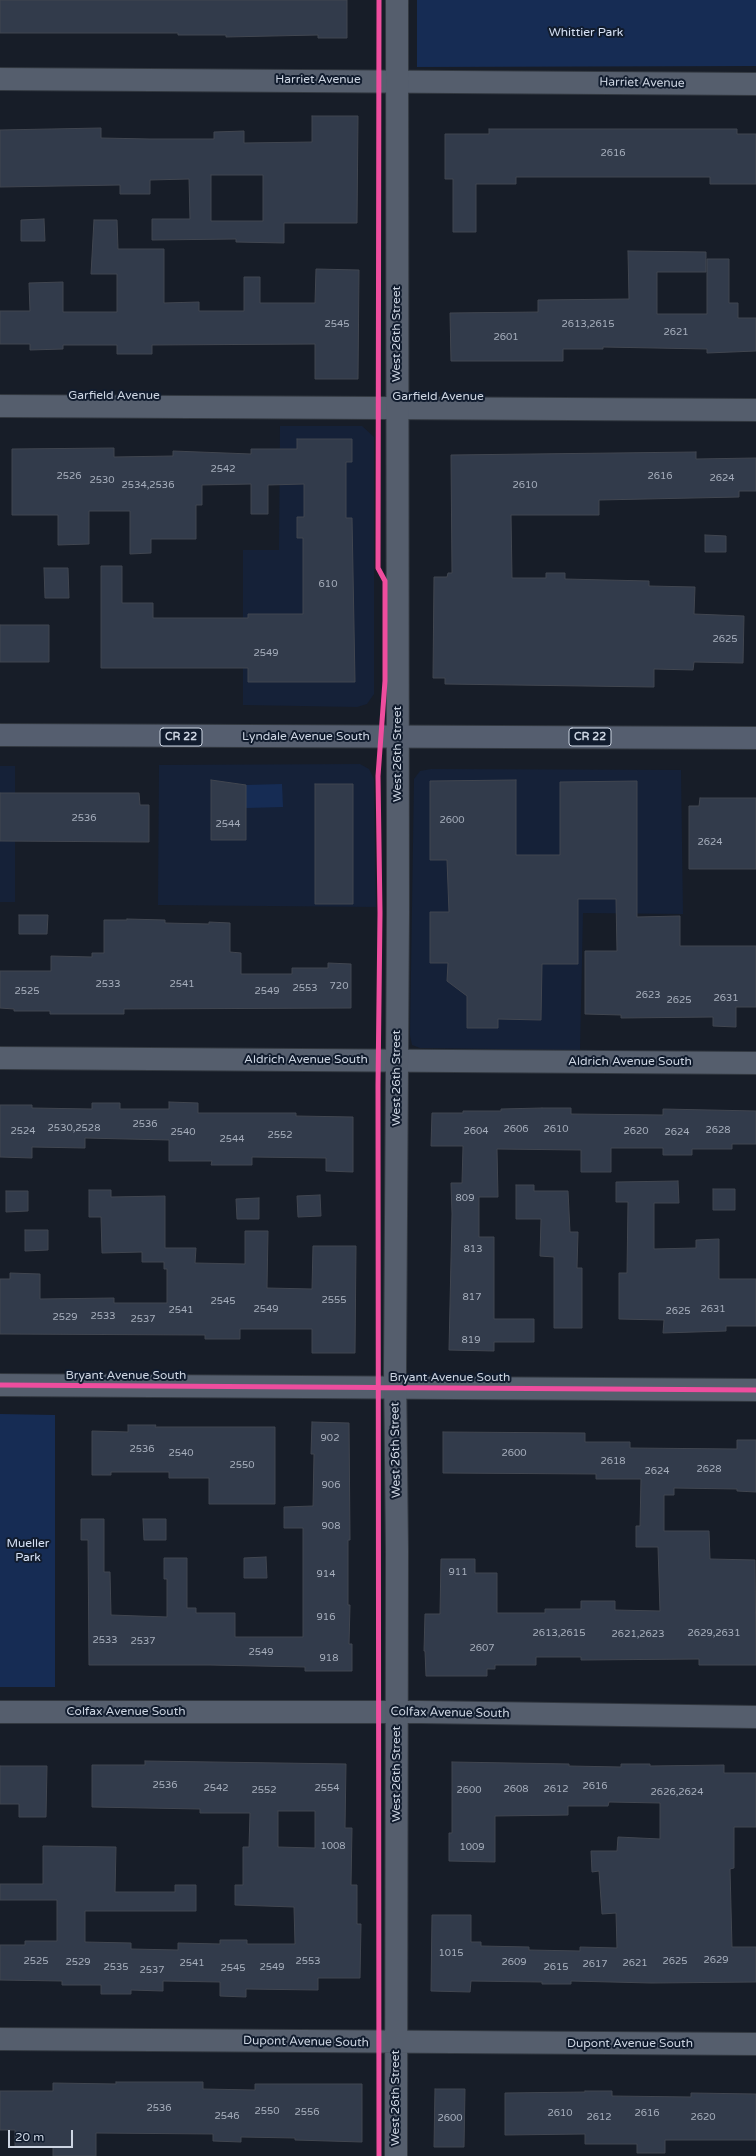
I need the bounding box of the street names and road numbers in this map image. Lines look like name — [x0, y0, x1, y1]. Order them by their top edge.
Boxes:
street label: Harriet Avenue — [275, 73, 361, 87]
street label: Harriet Avenue — [599, 75, 685, 91]
street label: West 26th Street — [390, 286, 404, 382]
street label: Garfield Avenue — [68, 389, 160, 403]
street label: Garfield Avenue — [392, 390, 484, 404]
street label: West 26th Street — [391, 706, 405, 802]
road number: CR 22 — [160, 728, 202, 746]
road number: CR 22 — [569, 728, 611, 746]
street label: Lyndale Avenue South — [242, 730, 370, 744]
street label: West 26th Street — [390, 1030, 404, 1126]
street label: Aldrich Avenue South — [244, 1053, 368, 1067]
street label: Aldrich Avenue South — [568, 1055, 692, 1069]
street label: Bryant Avenue South — [66, 1369, 186, 1383]
street label: Bryant Avenue South — [390, 1371, 510, 1385]
street label: West 26th Street — [388, 1402, 404, 1498]
street label: Colfax Avenue South — [66, 1705, 186, 1719]
street label: Colfax Avenue South — [390, 1705, 510, 1721]
street label: West 26th Street — [390, 1726, 404, 1822]
street label: Dupont Avenue South — [243, 2034, 369, 2050]
street label: Dupont Avenue South — [567, 2037, 693, 2051]
street label: West 26th Street — [389, 2050, 403, 2146]

